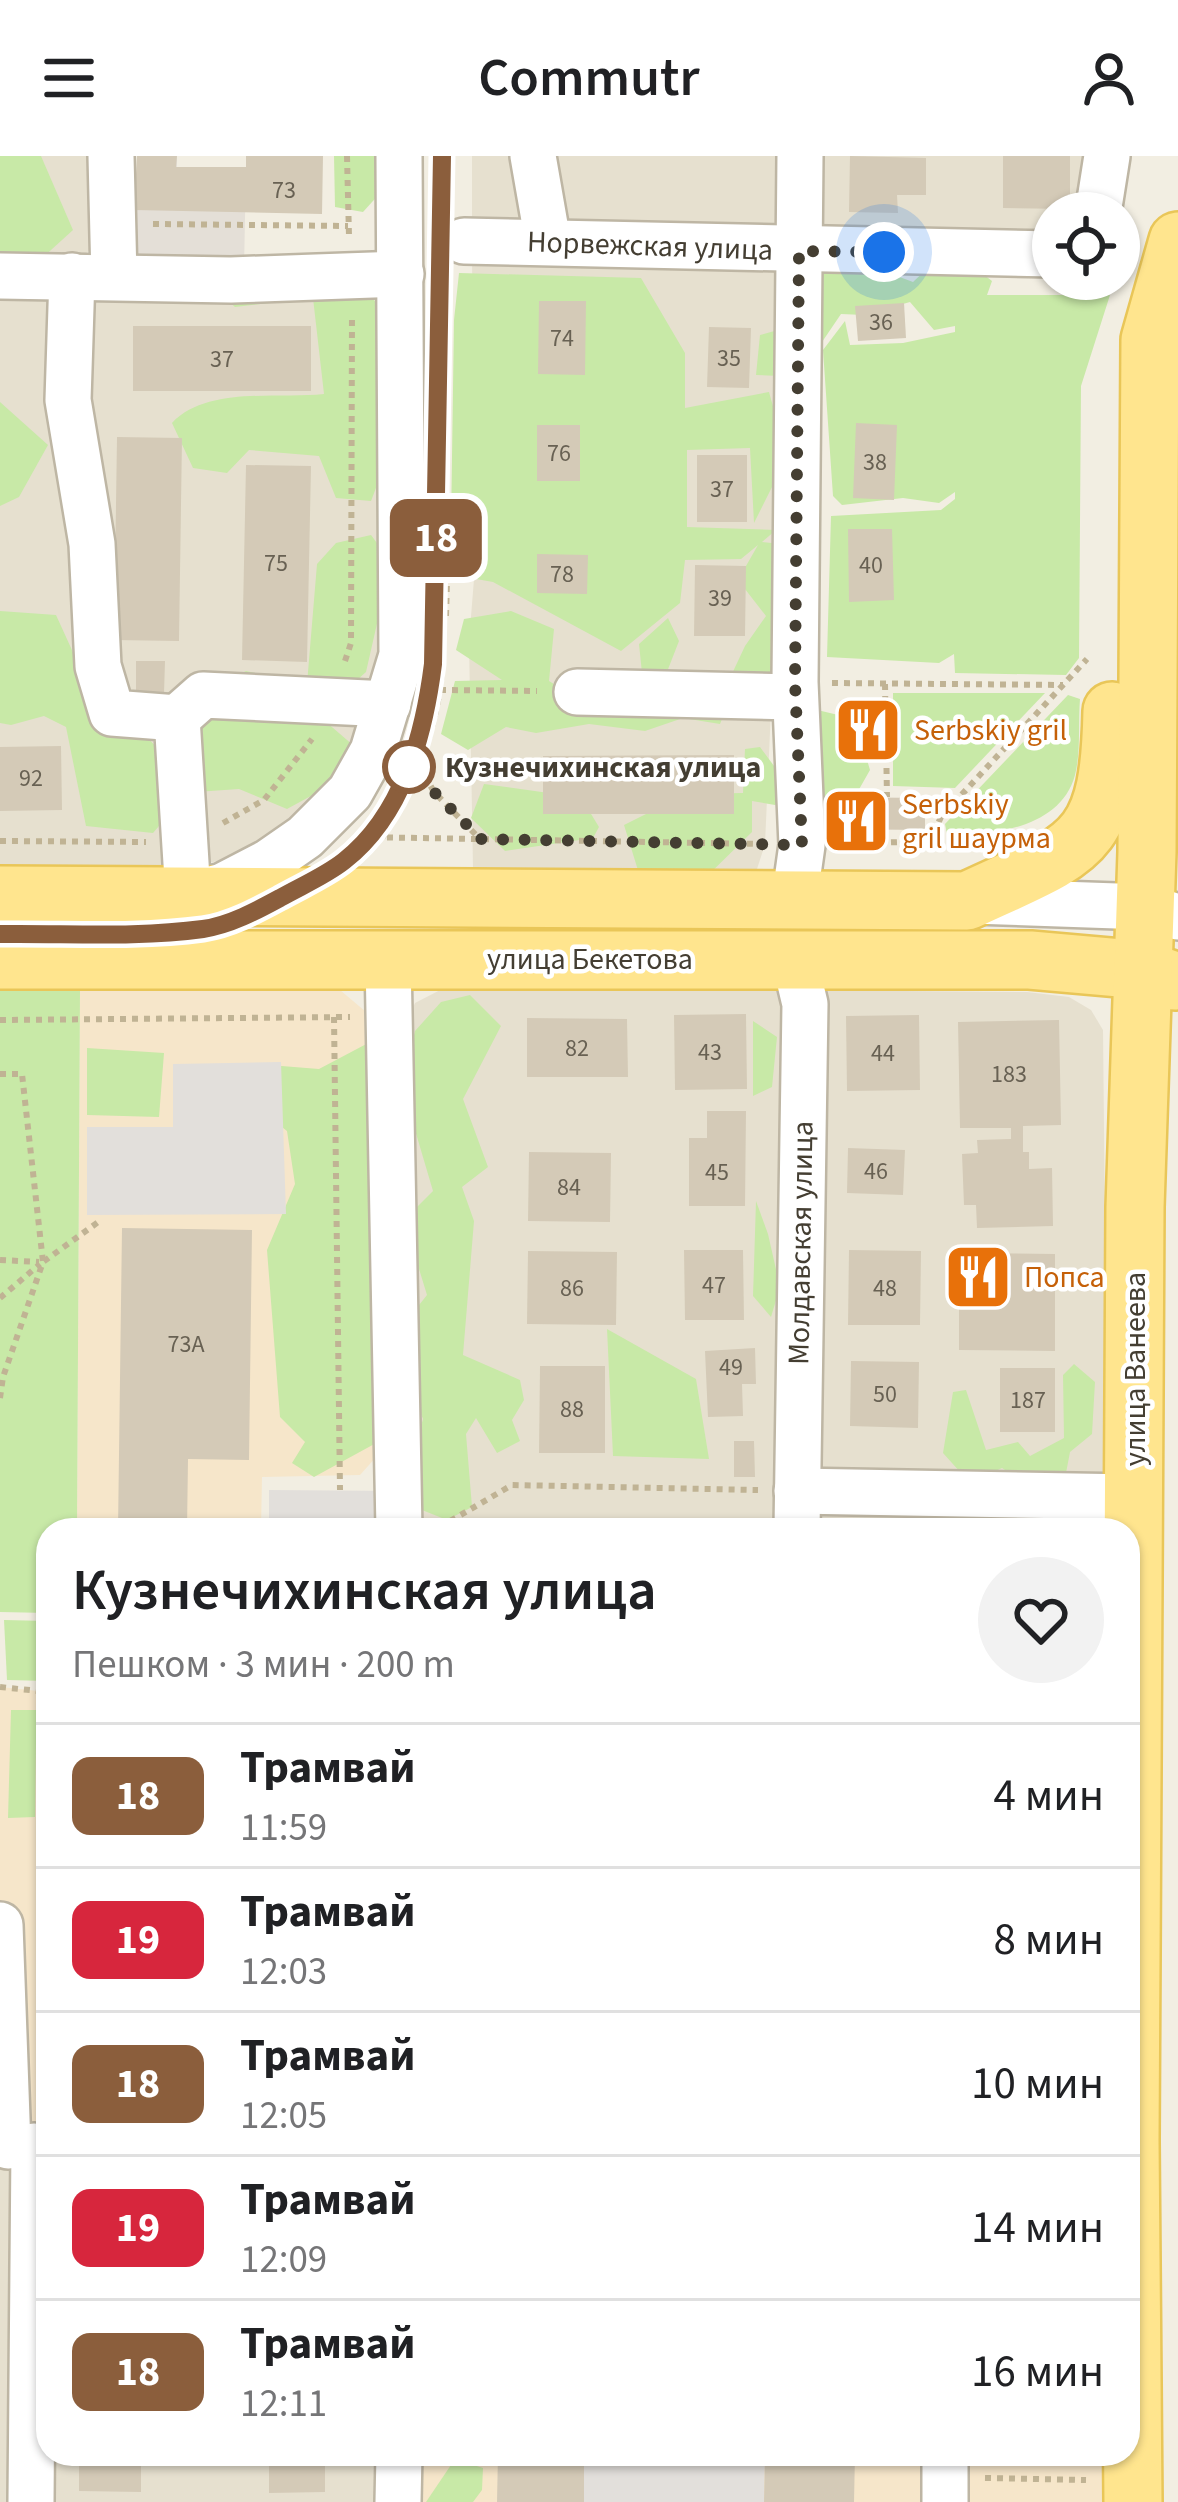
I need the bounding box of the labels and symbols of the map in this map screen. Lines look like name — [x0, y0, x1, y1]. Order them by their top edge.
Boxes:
house number: 73 — [272, 173, 296, 208]
street label: Норвежская улица — [526, 220, 774, 272]
your location — [854, 222, 914, 282]
house number: 36 — [869, 305, 893, 340]
house number: 74 — [550, 321, 574, 356]
house number: 35 — [717, 341, 741, 376]
house number: 37 — [210, 342, 234, 377]
house number: 76 — [547, 436, 571, 471]
house number: 38 — [863, 445, 887, 480]
house number: 37 — [710, 472, 734, 507]
line badge: 18 — [382, 499, 490, 577]
house number: 75 — [264, 546, 288, 581]
house number: 40 — [859, 548, 883, 583]
house number: 78 — [550, 557, 574, 592]
house number: 39 — [708, 581, 732, 616]
restaurant icon: Serbskiy gril — [833, 695, 903, 765]
place label: Serbskiy gril — [914, 709, 1067, 752]
marker: Кузнечихинская улица — [384, 742, 434, 792]
place label: Кузнечихинская улица — [445, 746, 761, 789]
house number: 92 — [19, 761, 43, 796]
place label: Serbskiy gril шаурма — [902, 783, 1051, 860]
restaurant icon: Serbskiy gril шаурма — [821, 786, 891, 856]
street label: улица Бекетова — [487, 938, 693, 981]
house number: 82 — [565, 1031, 589, 1066]
house number: 43 — [698, 1035, 722, 1070]
house number: 44 — [871, 1036, 895, 1071]
house number: 183 — [991, 1057, 1027, 1092]
street label: Молдавская улица — [777, 1121, 825, 1365]
house number: 46 — [864, 1154, 888, 1189]
house number: 45 — [705, 1155, 729, 1190]
house number: 84 — [557, 1170, 581, 1205]
restaurant icon: Попса — [943, 1242, 1013, 1312]
place label: Попса — [1024, 1256, 1105, 1299]
house number: 47 — [702, 1268, 726, 1303]
house number: 86 — [560, 1271, 584, 1306]
house number: 48 — [873, 1271, 897, 1306]
street label: улица Ванеева — [1114, 1272, 1157, 1466]
house number: 73А — [168, 1327, 204, 1362]
house number: 49 — [719, 1350, 743, 1385]
house number: 50 — [873, 1377, 897, 1412]
house number: 187 — [1010, 1383, 1046, 1418]
house number: 88 — [560, 1392, 584, 1427]

